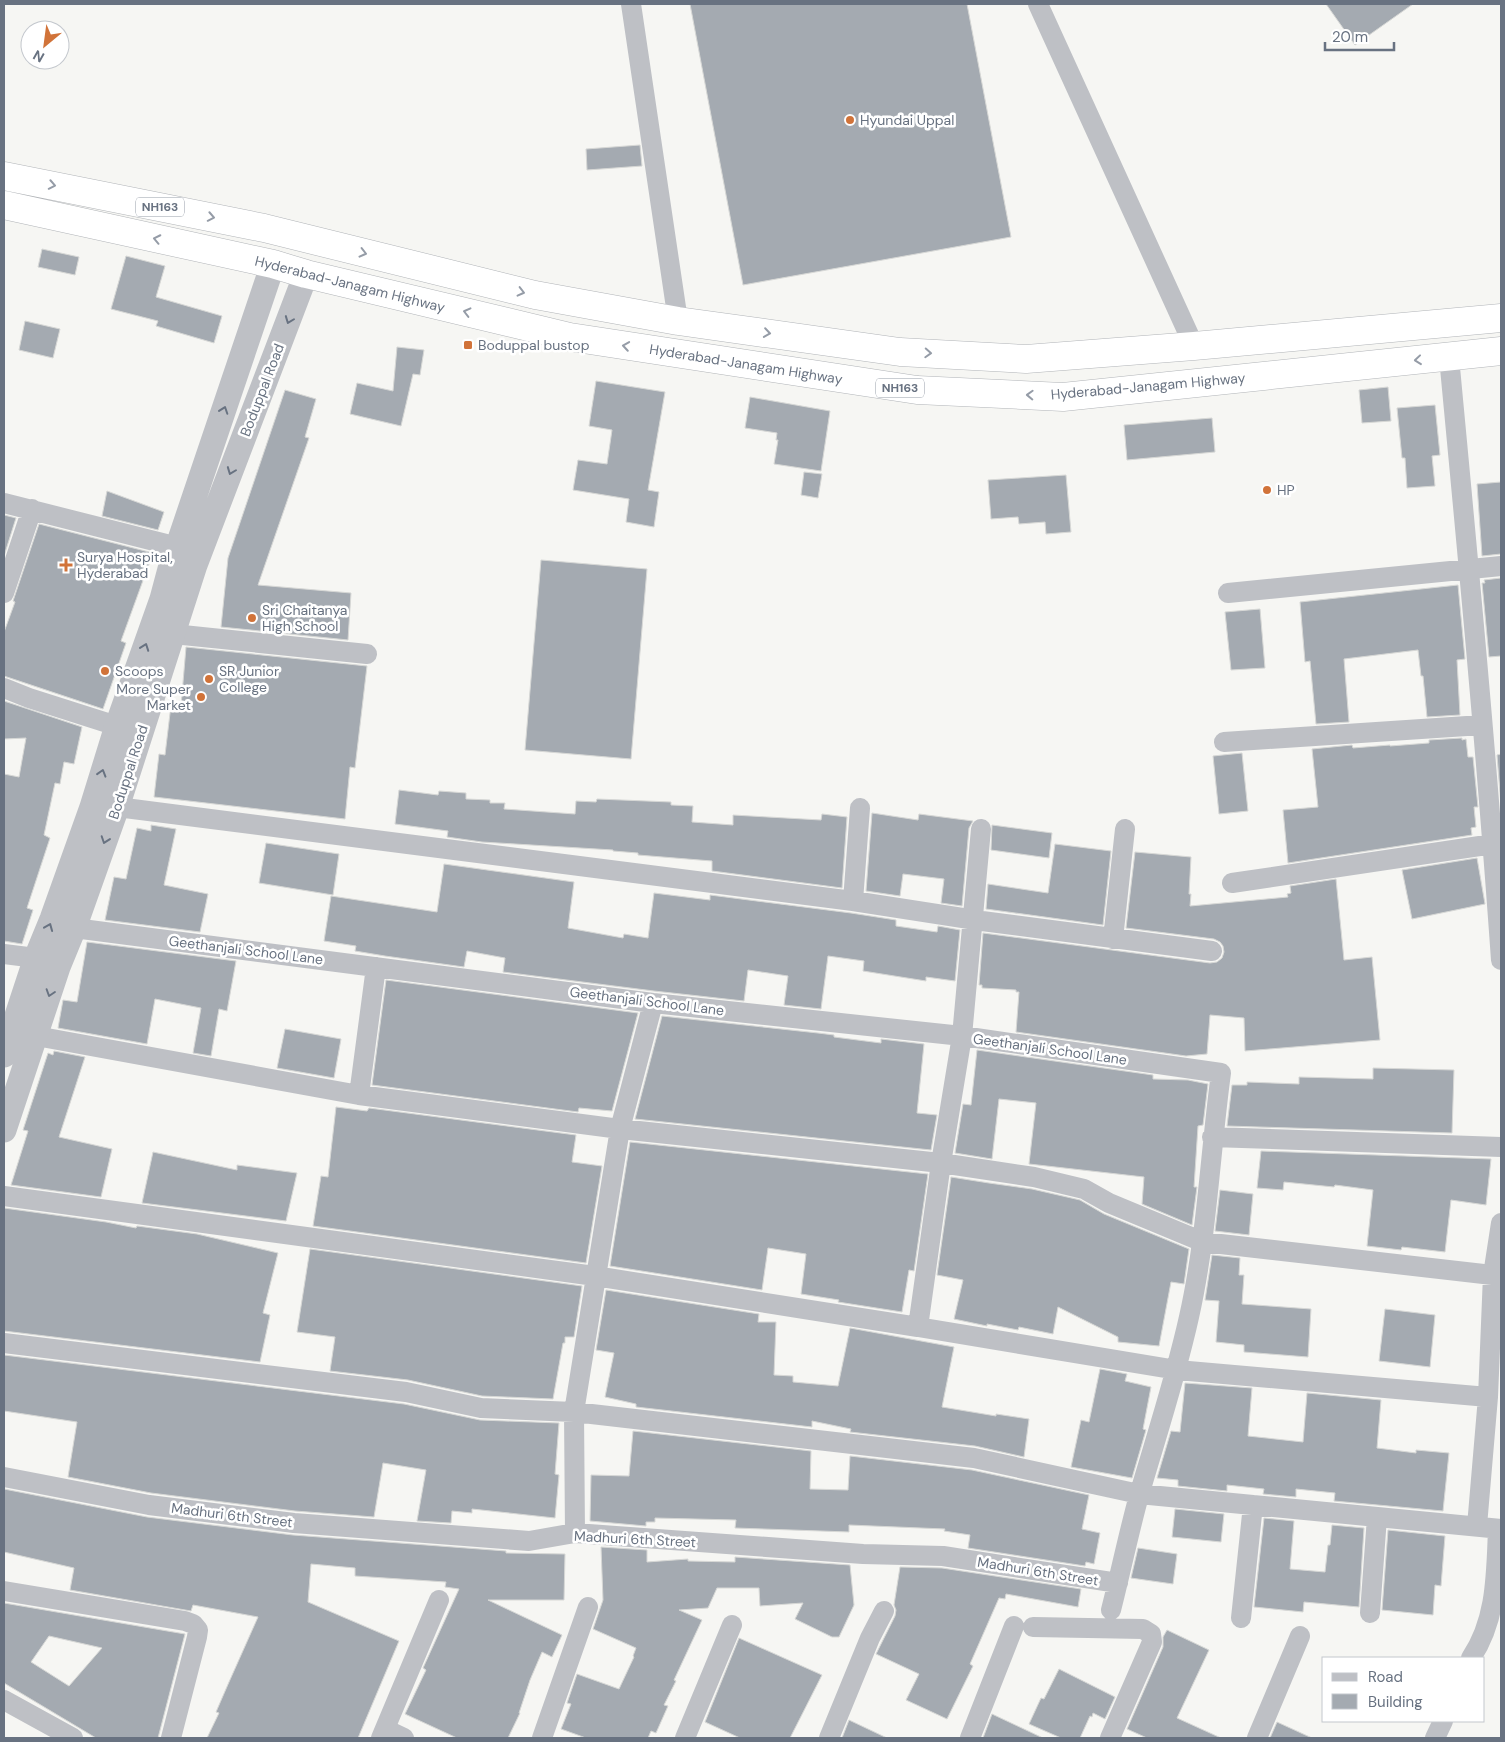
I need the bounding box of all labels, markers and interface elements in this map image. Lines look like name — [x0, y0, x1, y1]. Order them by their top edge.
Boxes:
north arrow — [20, 20, 70, 70]
scale bar — [1325, 20, 1394, 52]
text: 20 m — [1332, 27, 1368, 47]
text: N — [30, 46, 48, 67]
place label: Hyundai Uppal — [860, 111, 954, 129]
marker: Hyundai Uppal — [844, 114, 856, 126]
one-way arrow — [47, 180, 56, 190]
road number: NH163 — [136, 198, 184, 216]
one-way arrow — [206, 212, 215, 222]
one-way arrow — [153, 234, 161, 245]
one-way arrow — [359, 247, 368, 258]
street label: Hyderabad-Janagam Highway — [253, 252, 447, 316]
one-way arrow — [516, 286, 525, 297]
one-way arrow — [463, 307, 472, 318]
one-way arrow — [285, 315, 295, 323]
one-way arrow — [763, 328, 772, 338]
place label: Boduppal bustop — [478, 336, 590, 354]
marker: Boduppal bustop — [462, 339, 474, 351]
street label: Hyderabad-Janagam Highway — [648, 340, 844, 388]
street label: Boduppal Road — [236, 341, 288, 439]
one-way arrow — [622, 341, 630, 351]
one-way arrow — [925, 348, 933, 359]
one-way arrow — [1414, 354, 1422, 365]
street label: Hyderabad-Janagam Highway — [1050, 369, 1246, 403]
road number: NH163 — [876, 378, 924, 398]
one-way arrow — [1026, 390, 1034, 401]
one-way arrow — [218, 406, 228, 415]
one-way arrow — [227, 467, 237, 475]
place label: HP — [1277, 481, 1295, 499]
marker: HP — [1261, 484, 1273, 496]
place label: Surya Hospital, Hyderabad — [77, 548, 173, 582]
marker: Surya Hospital, Hyderabad — [59, 558, 73, 572]
place label: Sri Chaitanya High School — [262, 601, 347, 635]
marker: Sri Chaitanya High School — [246, 612, 258, 624]
one-way arrow — [139, 644, 149, 652]
place label: Scoops — [115, 662, 164, 680]
place label: SR Junior College — [219, 662, 279, 696]
marker: Scoops — [99, 665, 111, 677]
marker: SR Junior College — [203, 673, 215, 685]
place label: More Super Market — [116, 680, 191, 714]
marker: More Super Market — [195, 691, 207, 703]
street label: Boduppal Road — [104, 723, 152, 821]
one-way arrow — [97, 770, 107, 778]
one-way arrow — [101, 836, 111, 844]
one-way arrow — [42, 923, 53, 932]
street label: Geethanjali School Lane — [168, 932, 324, 968]
street label: Geethanjali School Lane — [569, 983, 725, 1019]
one-way arrow — [45, 988, 55, 997]
street label: Geethanjali School Lane — [972, 1029, 1128, 1069]
street label: Madhuri 6th Street — [170, 1499, 294, 1531]
street label: Madhuri 6th Street — [573, 1527, 697, 1551]
street label: Madhuri 6th Street — [976, 1553, 1100, 1589]
legend — [1322, 1657, 1485, 1722]
text: Road — [1368, 1667, 1403, 1687]
text: Building — [1368, 1692, 1423, 1712]

